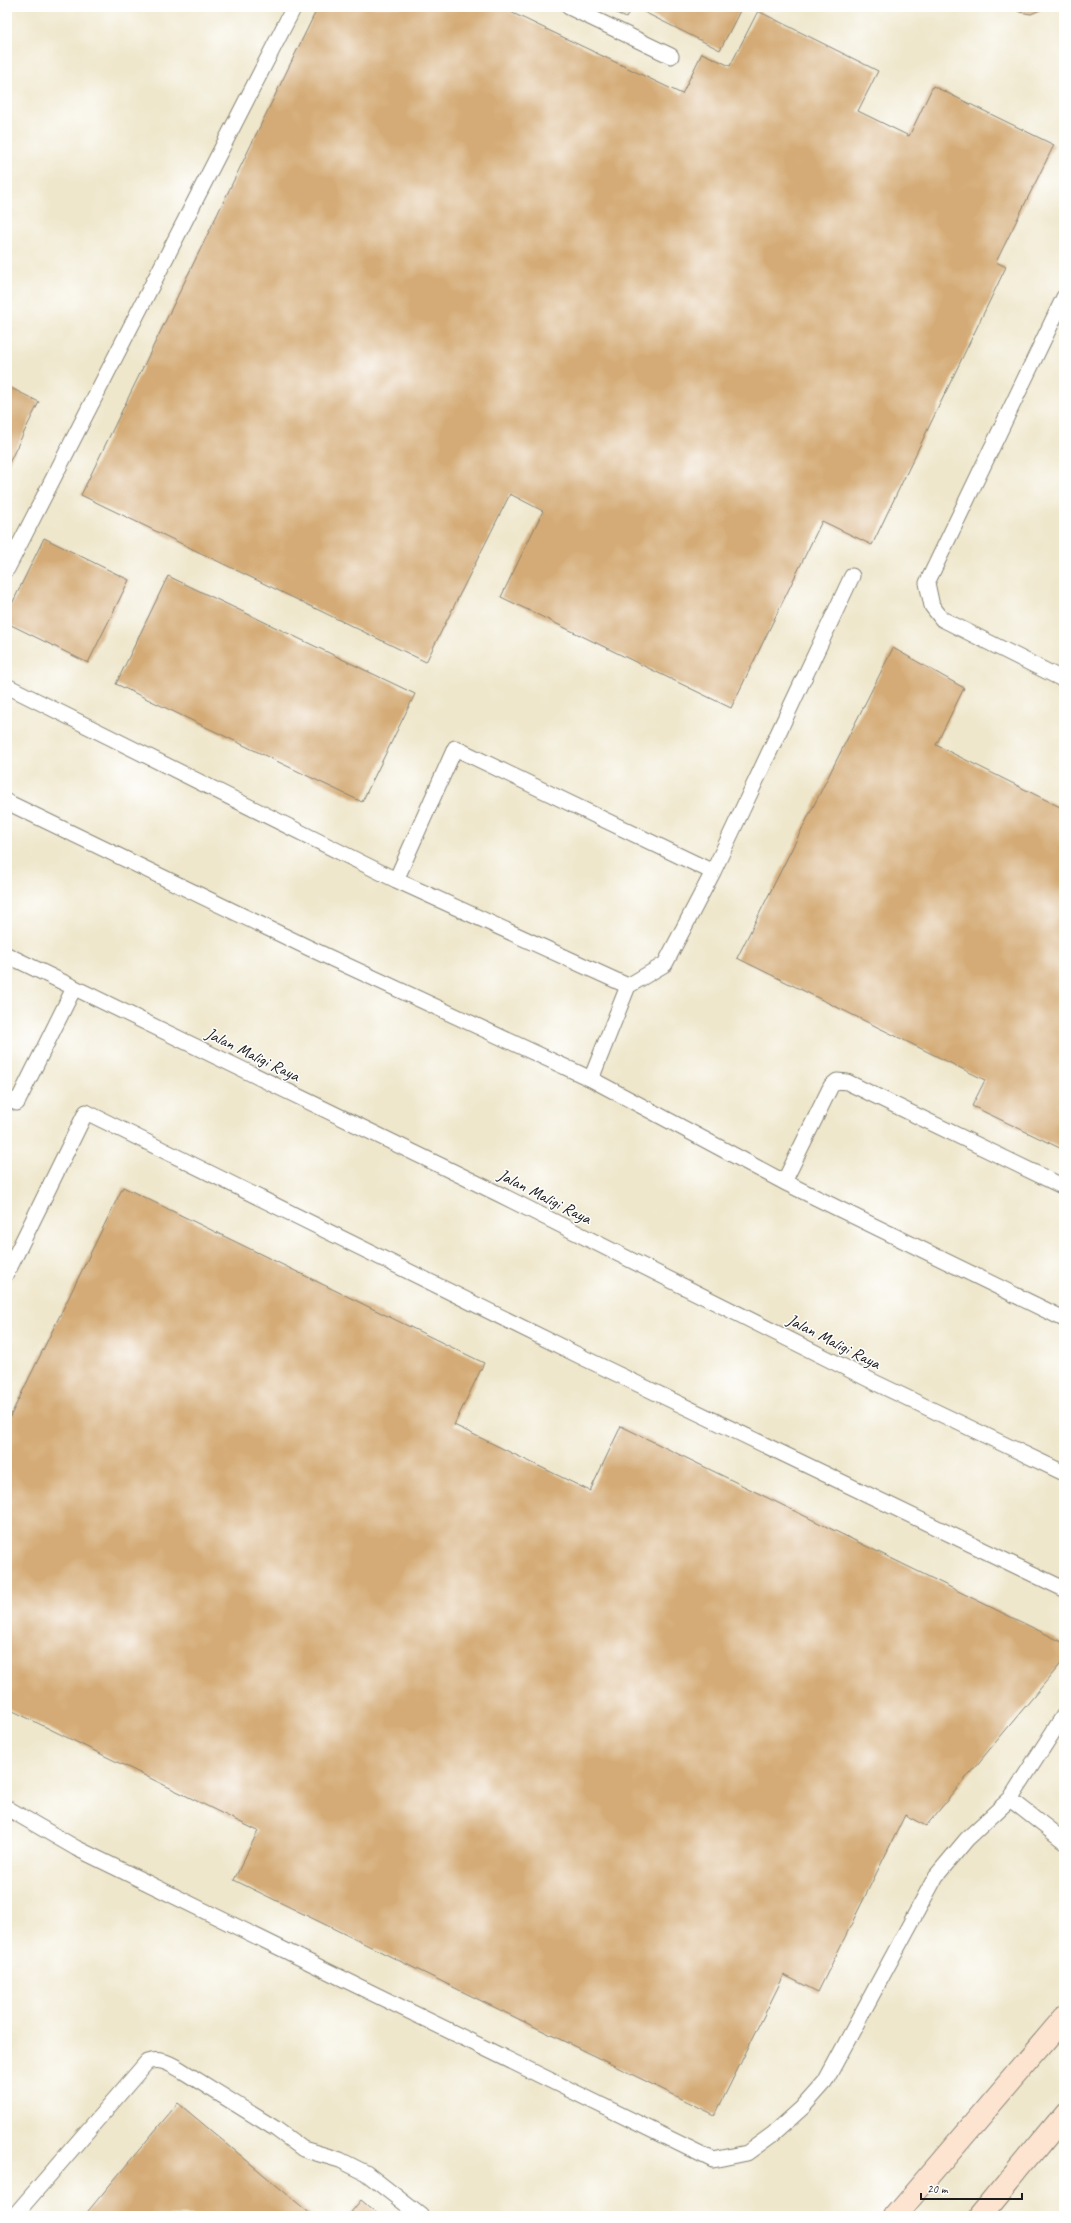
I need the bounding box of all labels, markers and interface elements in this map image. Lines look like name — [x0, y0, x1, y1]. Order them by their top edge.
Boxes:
street label: Jalan Maligi Raya — [202, 1022, 304, 1087]
street label: Jalan Maligi Raya — [494, 1164, 596, 1230]
street label: Jalan Maligi Raya — [783, 1309, 885, 1375]
scale bar — [921, 2175, 1022, 2201]
text: 20 m — [927, 2181, 949, 2197]

